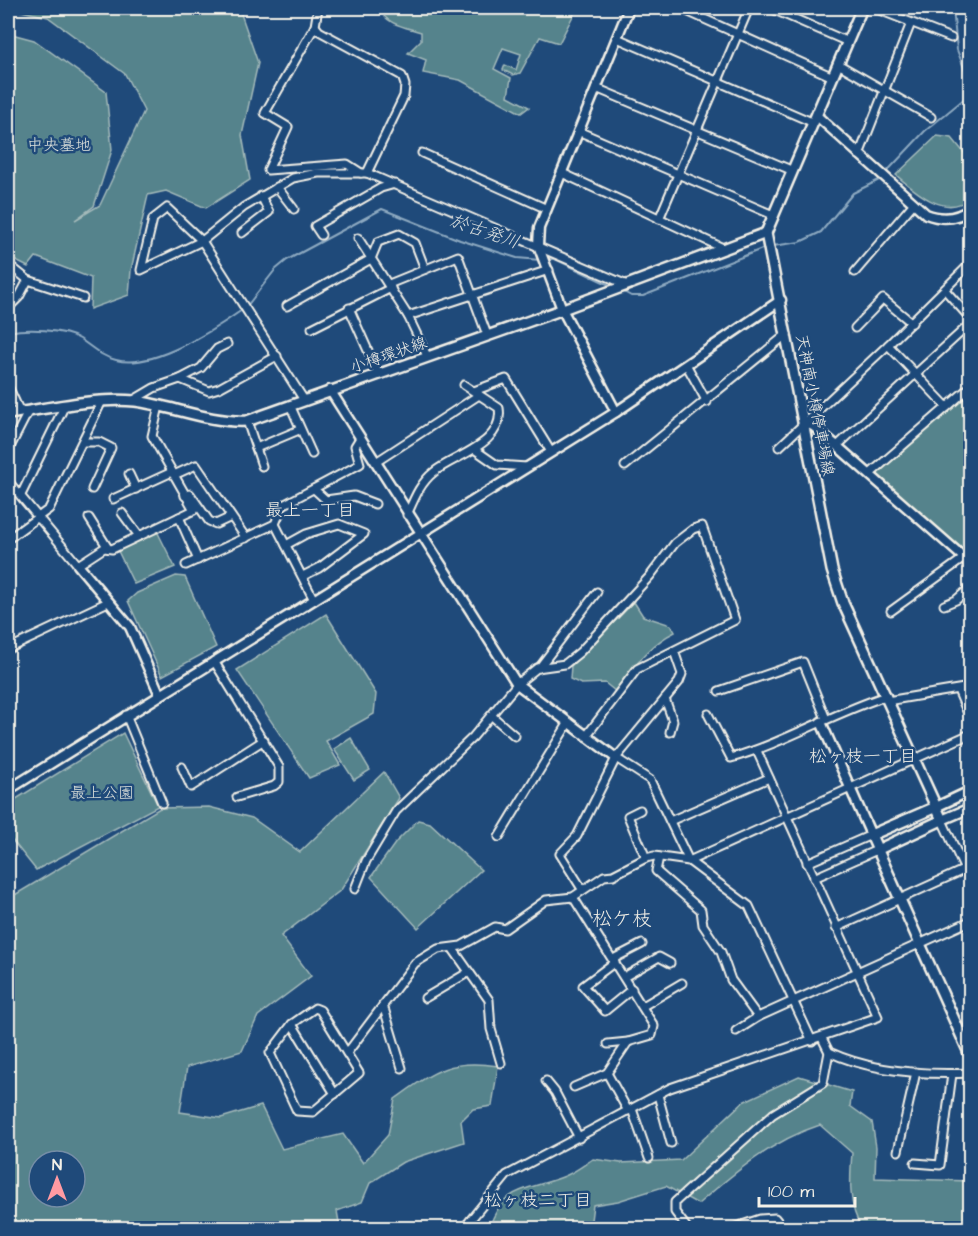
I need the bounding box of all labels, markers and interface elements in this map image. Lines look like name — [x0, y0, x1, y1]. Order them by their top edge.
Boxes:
park label: 中央墓地 — [27, 134, 91, 156]
water label: 於古発川 — [447, 208, 523, 255]
street label: 小樽環状線 — [347, 332, 430, 378]
street label: 天神南小樽停車場線 — [790, 332, 840, 478]
district label: 最上一丁目 — [265, 498, 355, 523]
district label: 松ヶ枝一丁目 — [809, 744, 917, 769]
park label: 最上公園 — [70, 782, 134, 804]
district label: 松ケ枝 — [592, 905, 652, 933]
north arrow — [27, 1149, 87, 1209]
text: N — [52, 1154, 62, 1176]
scale bar — [759, 1170, 855, 1208]
text: 100 m — [768, 1179, 814, 1204]
district label: 松ヶ枝二丁目 — [484, 1188, 592, 1213]

